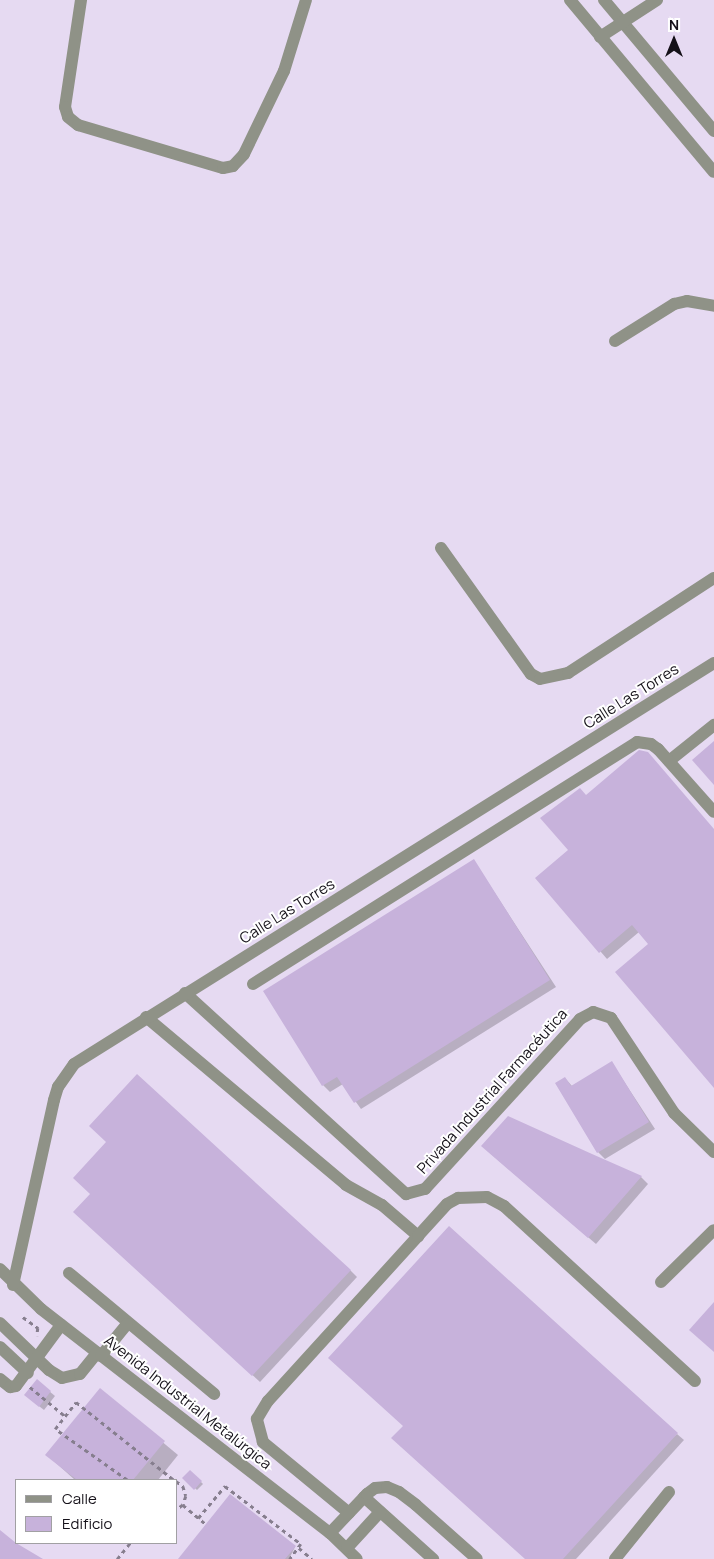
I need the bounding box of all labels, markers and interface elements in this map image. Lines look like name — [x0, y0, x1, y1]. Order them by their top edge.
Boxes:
north arrow — [649, 15, 699, 65]
text: N — [669, 15, 679, 34]
street label: Calle Las Torres — [580, 660, 682, 732]
street label: Calle Las Torres — [236, 875, 338, 947]
street label: Privada Industrial Farmacéutica — [413, 1005, 571, 1177]
street label: Avenida Industrial Metalúrgica — [101, 1331, 275, 1473]
legend — [15, 1479, 178, 1544]
text: Calle — [62, 1488, 97, 1509]
text: Edificio — [62, 1513, 112, 1534]

